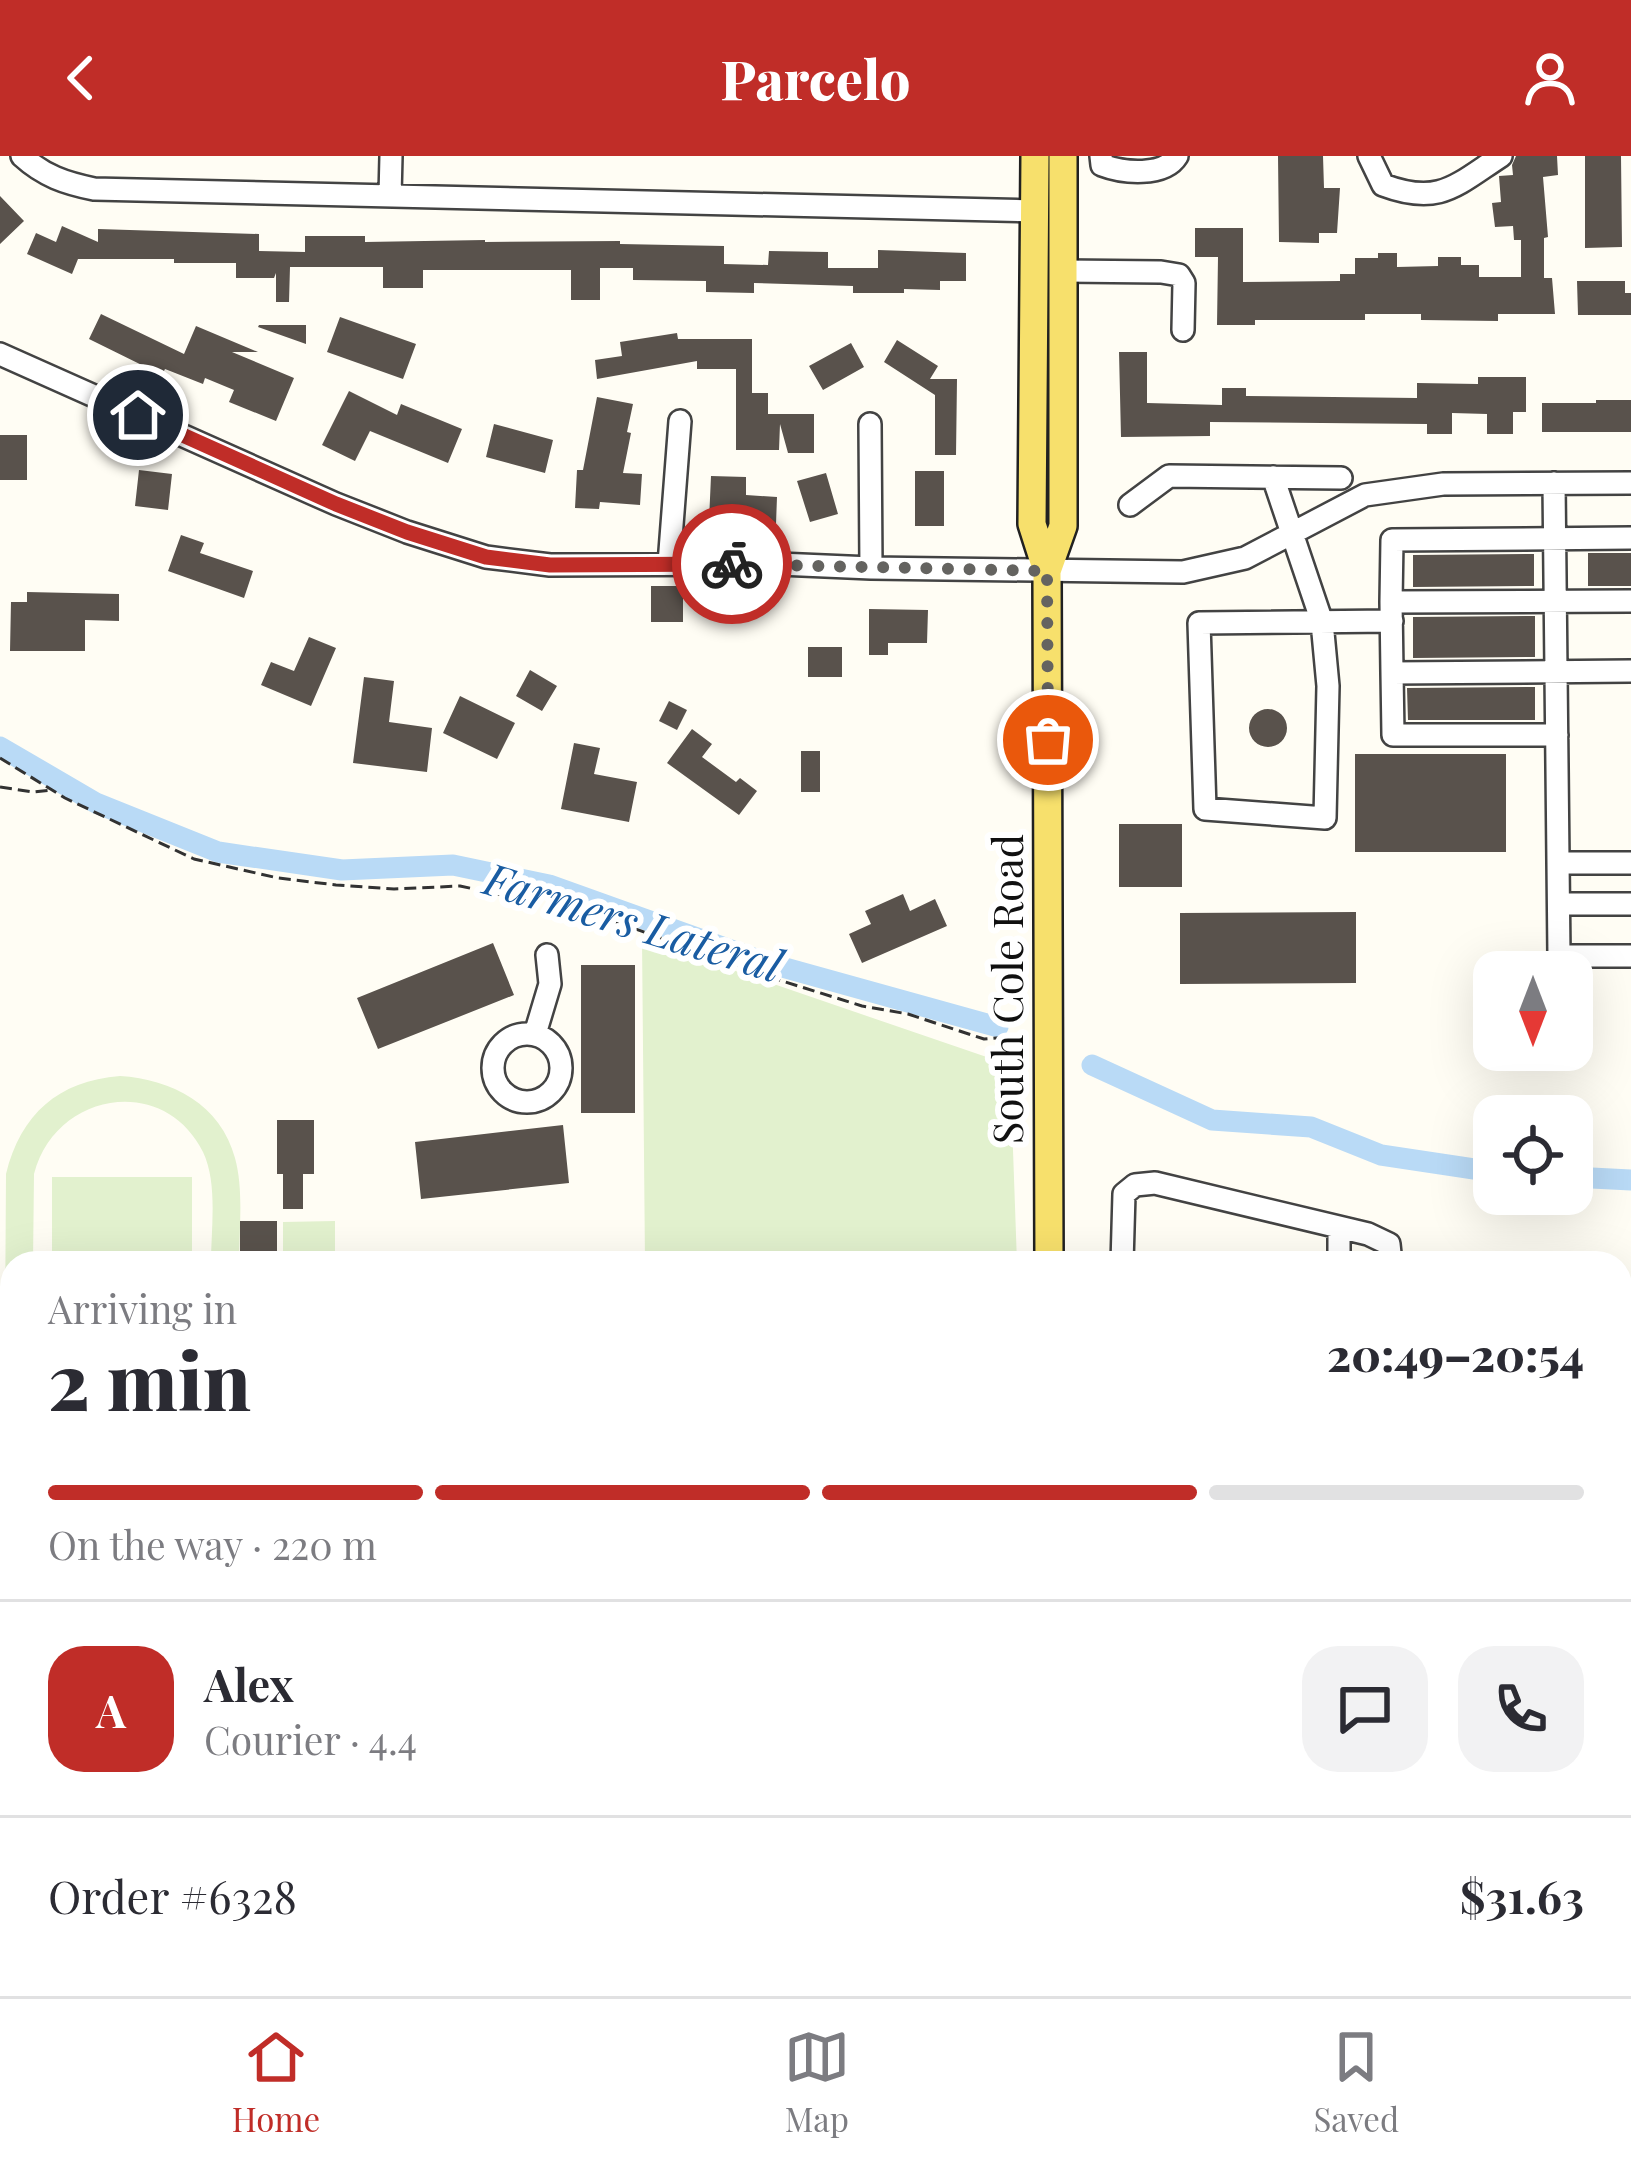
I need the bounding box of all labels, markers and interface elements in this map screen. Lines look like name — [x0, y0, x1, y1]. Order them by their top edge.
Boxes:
text: Parcelo — [721, 42, 910, 114]
icon: back — [48, 45, 114, 111]
icon: person — [1517, 45, 1583, 111]
pin — [87, 364, 189, 466]
icon: home — [105, 382, 171, 448]
courier — [672, 504, 792, 624]
icon: bike — [699, 531, 765, 597]
pin — [997, 689, 1099, 791]
icon: bag — [1015, 707, 1081, 773]
street label: South Cole Road — [978, 834, 1034, 1144]
water label: Farmers Lateral — [476, 846, 792, 994]
north arrow — [1473, 951, 1593, 1071]
map controls — [1473, 951, 1593, 1215]
button: locate — [1473, 1095, 1593, 1215]
text: Arriving in — [48, 1282, 237, 1334]
text: 20:49–20:54 — [1327, 1323, 1584, 1383]
text: 2 min — [48, 1327, 251, 1431]
text: On the way · 220 m — [48, 1518, 377, 1570]
button: chat — [1302, 1646, 1428, 1772]
button: phone — [1458, 1646, 1584, 1772]
text: Alex — [204, 1653, 294, 1713]
text: A — [96, 1679, 126, 1739]
text: Courier · 4.4 — [204, 1713, 417, 1765]
text: Order #6328 — [48, 1865, 297, 1925]
text: $31.63 — [1460, 1865, 1584, 1925]
tab: Home — [232, 2024, 320, 2140]
tab: Map — [784, 2024, 850, 2140]
tab: Saved — [1313, 2024, 1399, 2140]

